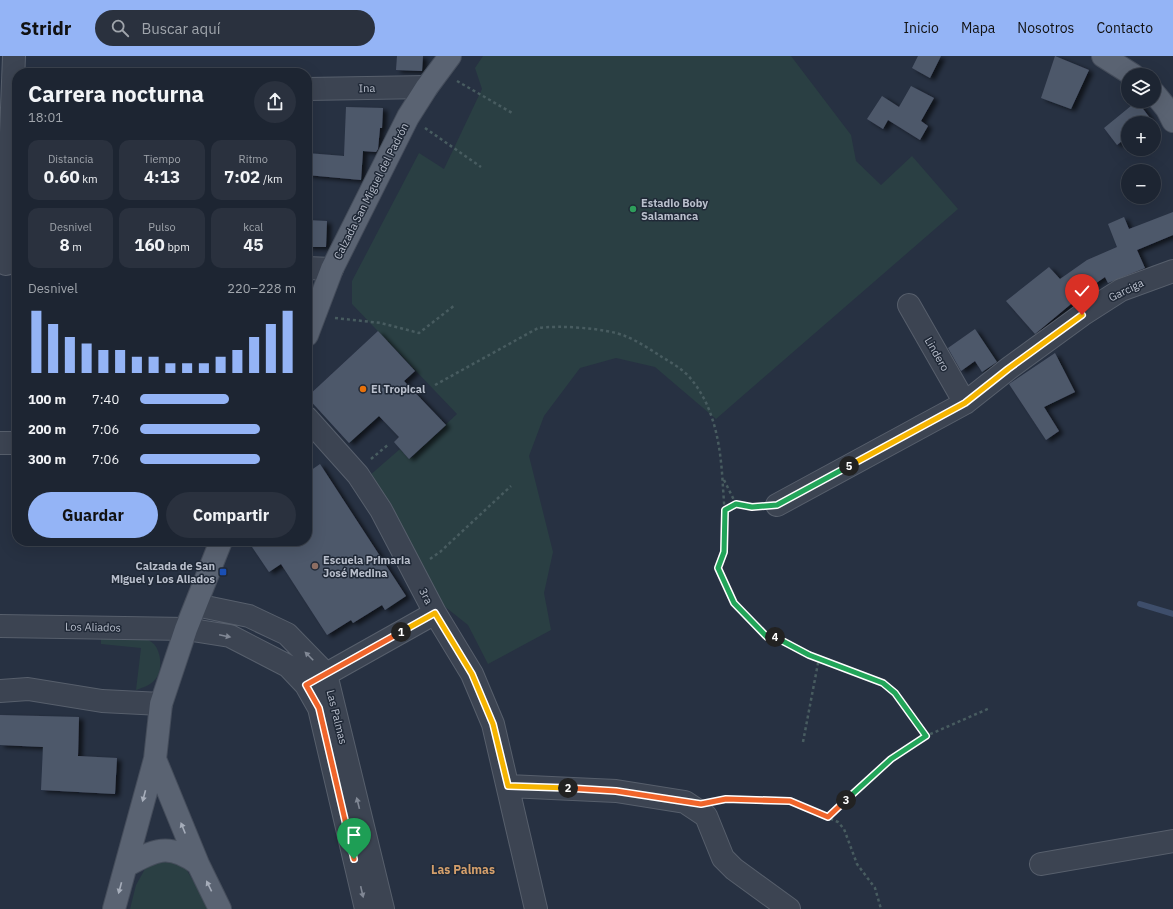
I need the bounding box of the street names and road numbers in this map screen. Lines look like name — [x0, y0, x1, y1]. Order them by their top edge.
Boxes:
street label: Ina — [359, 81, 376, 95]
street label: Calzada San Miguel del Padrón — [330, 120, 412, 262]
street label: Garciga — [1106, 275, 1146, 304]
street label: Lindero — [922, 334, 952, 374]
street label: 3ra — [416, 585, 436, 607]
street label: Los Aliados — [65, 620, 121, 634]
street label: Las Palmas — [323, 688, 351, 746]

